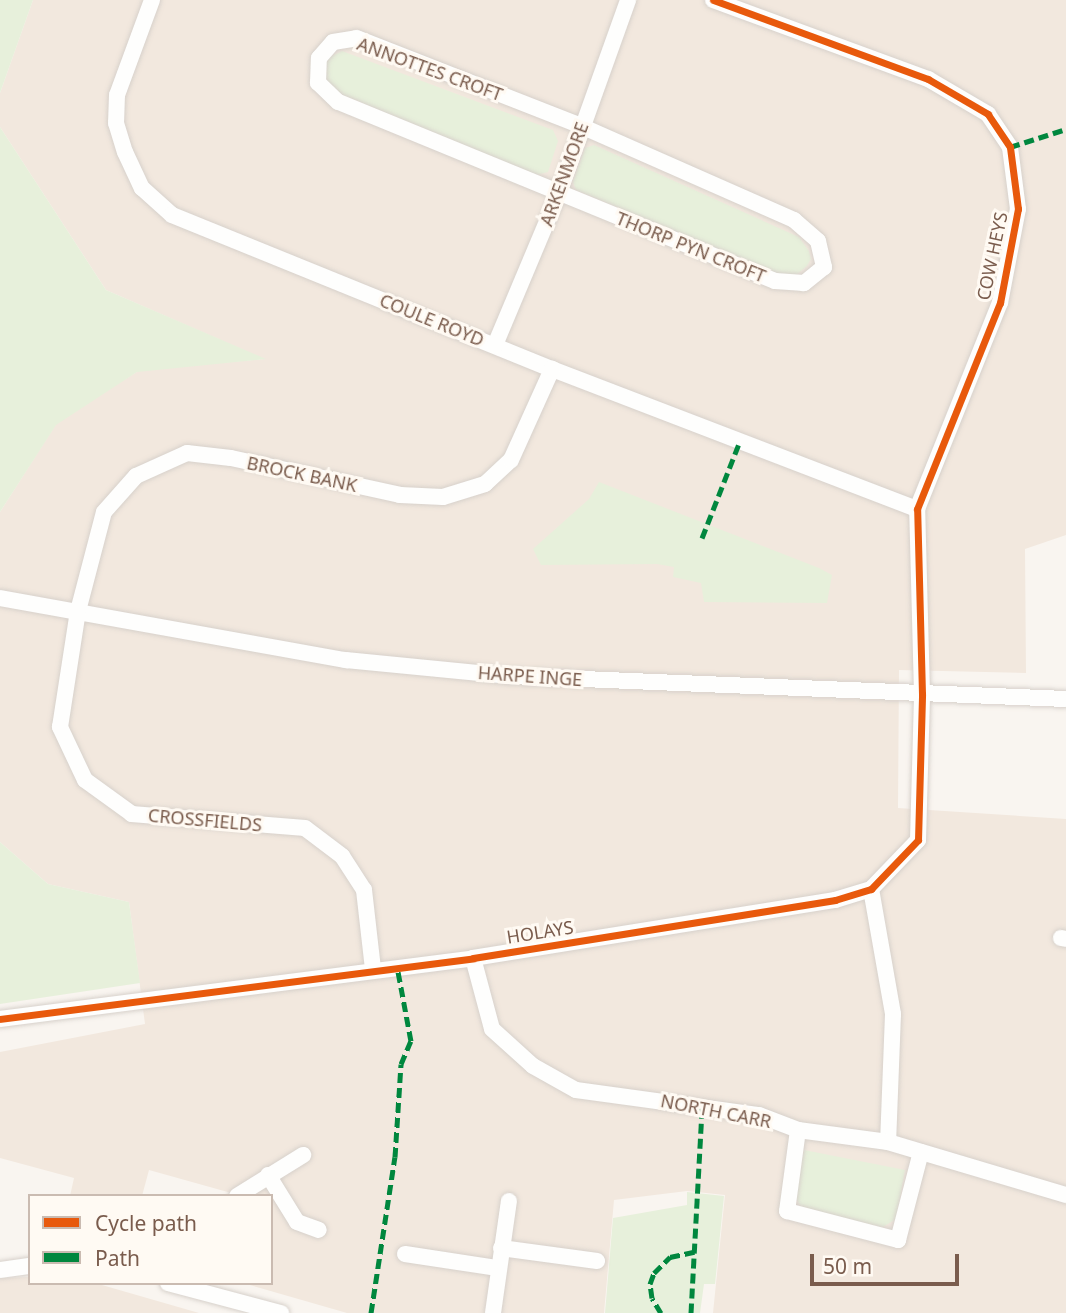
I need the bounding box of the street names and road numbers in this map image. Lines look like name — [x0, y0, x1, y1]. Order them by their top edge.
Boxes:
street label: ANNOTTES CROFT — [354, 33, 506, 105]
street label: ARKENMORE — [535, 119, 593, 229]
street label: THORP PYN CROFT — [613, 207, 769, 287]
street label: COW HEYS — [972, 210, 1012, 302]
street label: COULE ROYD — [377, 289, 487, 351]
street label: BROCK BANK — [245, 452, 359, 496]
street label: HARPE INGE — [477, 662, 583, 690]
street label: CROSSFIELDS — [147, 804, 263, 836]
street label: HOLAYS — [505, 916, 575, 948]
street label: NORTH CARR — [659, 1090, 773, 1132]

